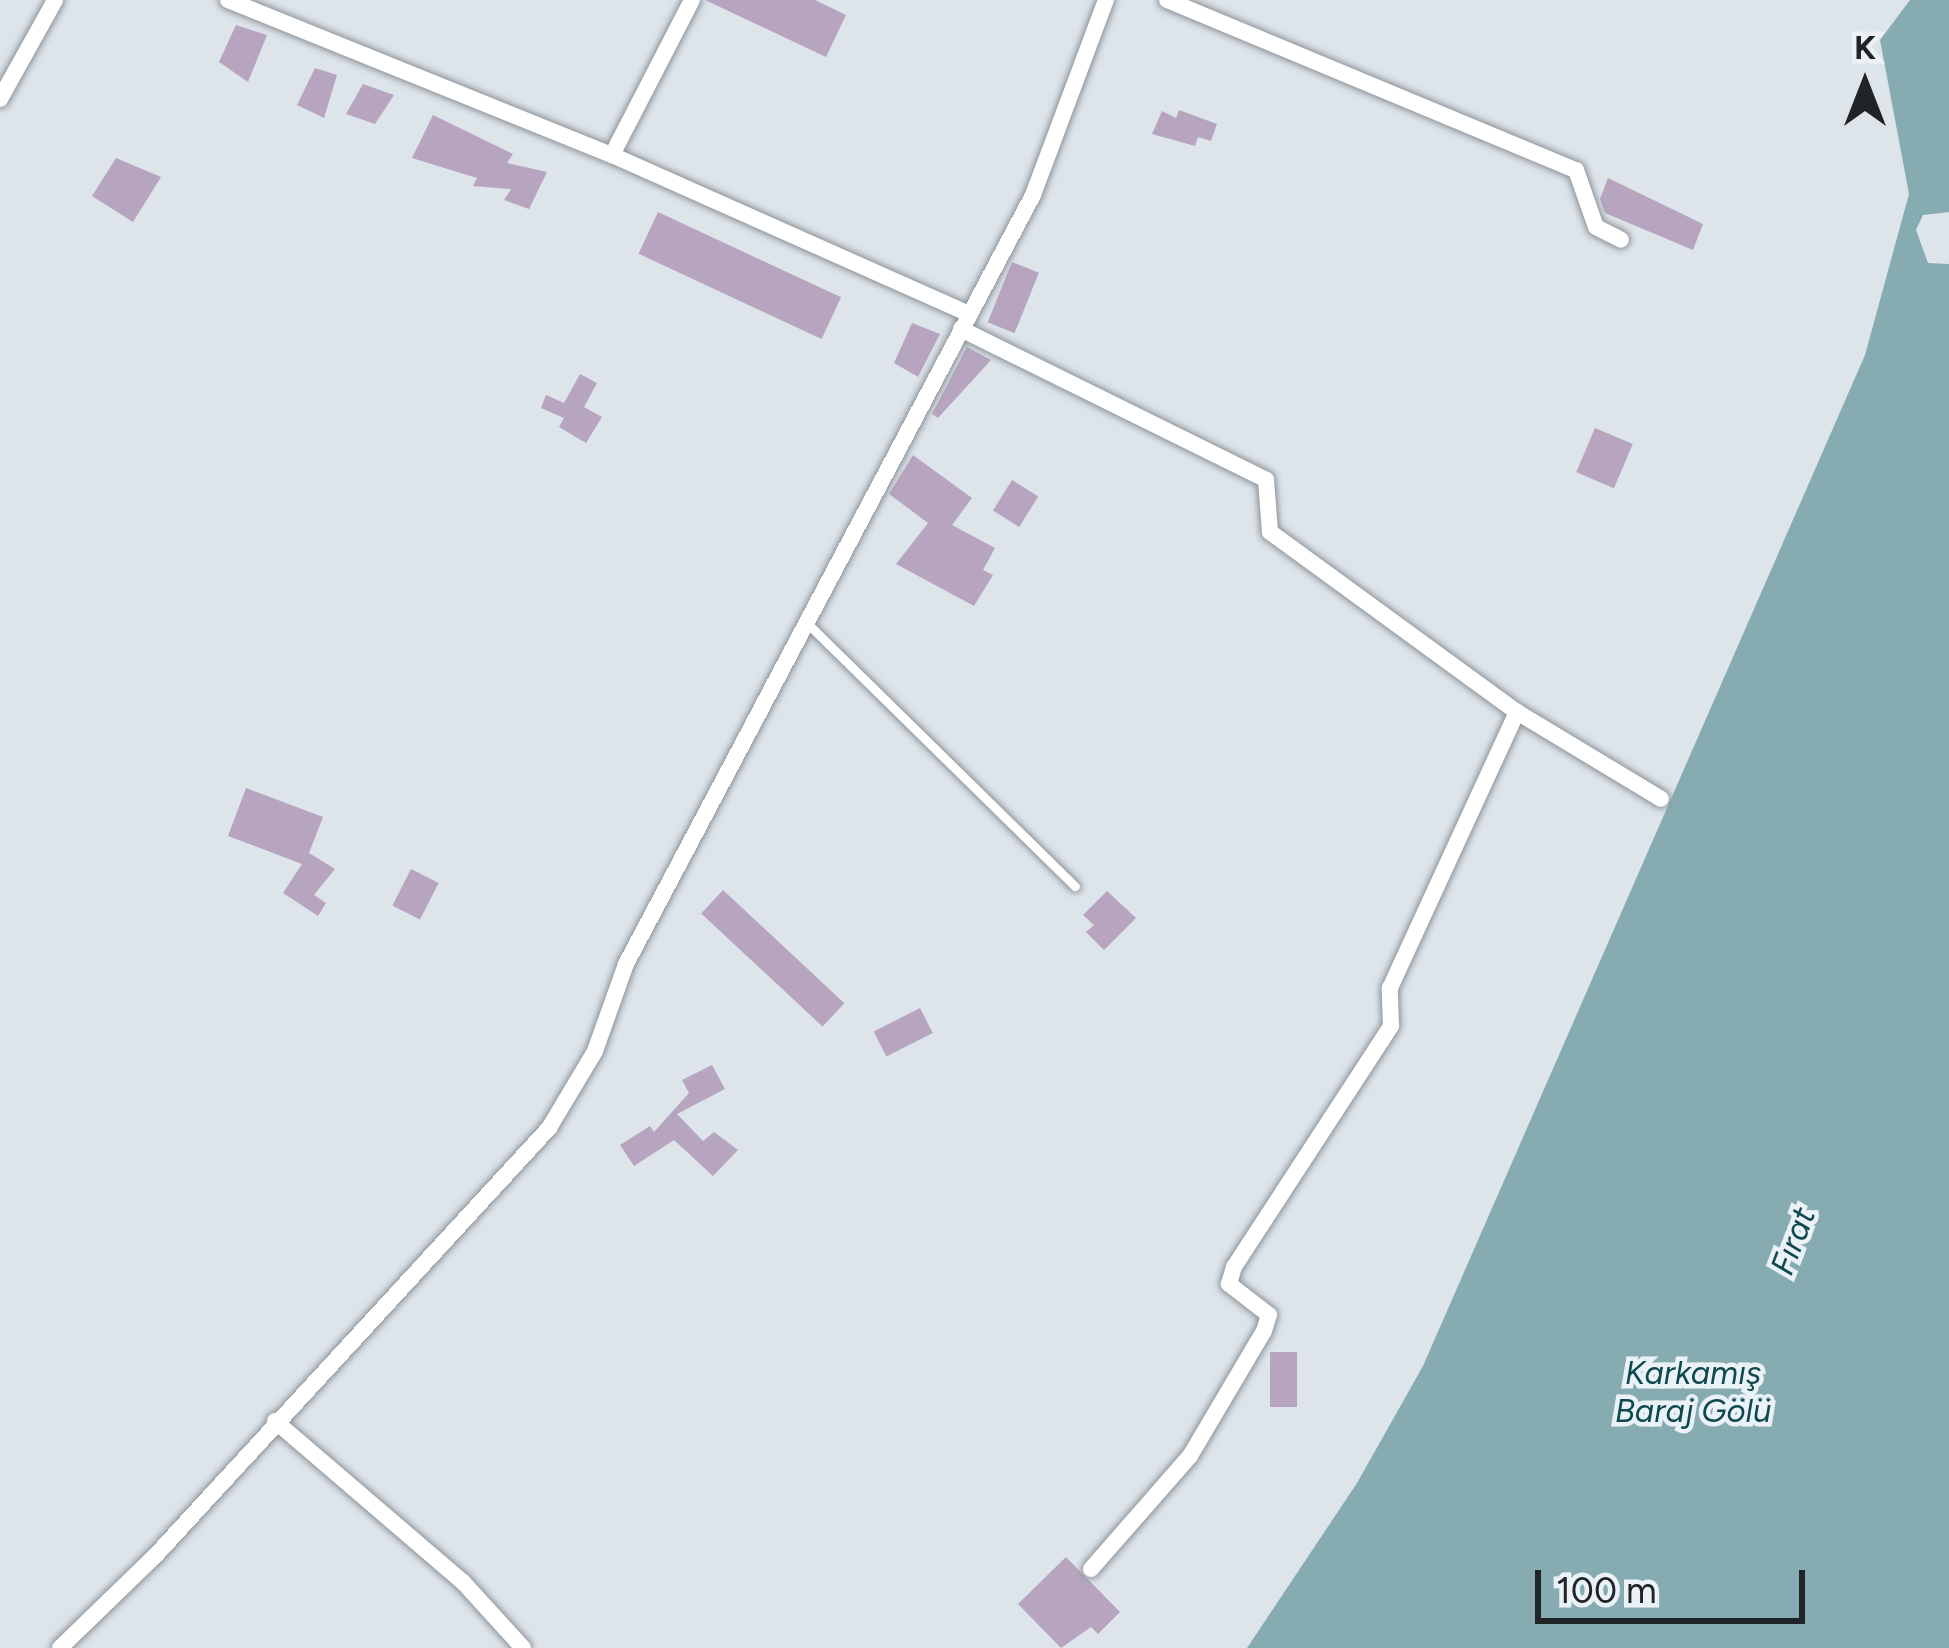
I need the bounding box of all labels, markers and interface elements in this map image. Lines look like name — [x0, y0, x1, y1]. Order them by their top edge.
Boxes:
north arrow — [1805, 24, 1925, 144]
text: K — [1854, 28, 1876, 67]
water label: Fırat — [1762, 1202, 1824, 1280]
water label: Karkamış Baraj Gölü — [1615, 1353, 1771, 1431]
scale bar — [1541, 1546, 1811, 1620]
text: 100 m — [1556, 1569, 1657, 1612]

